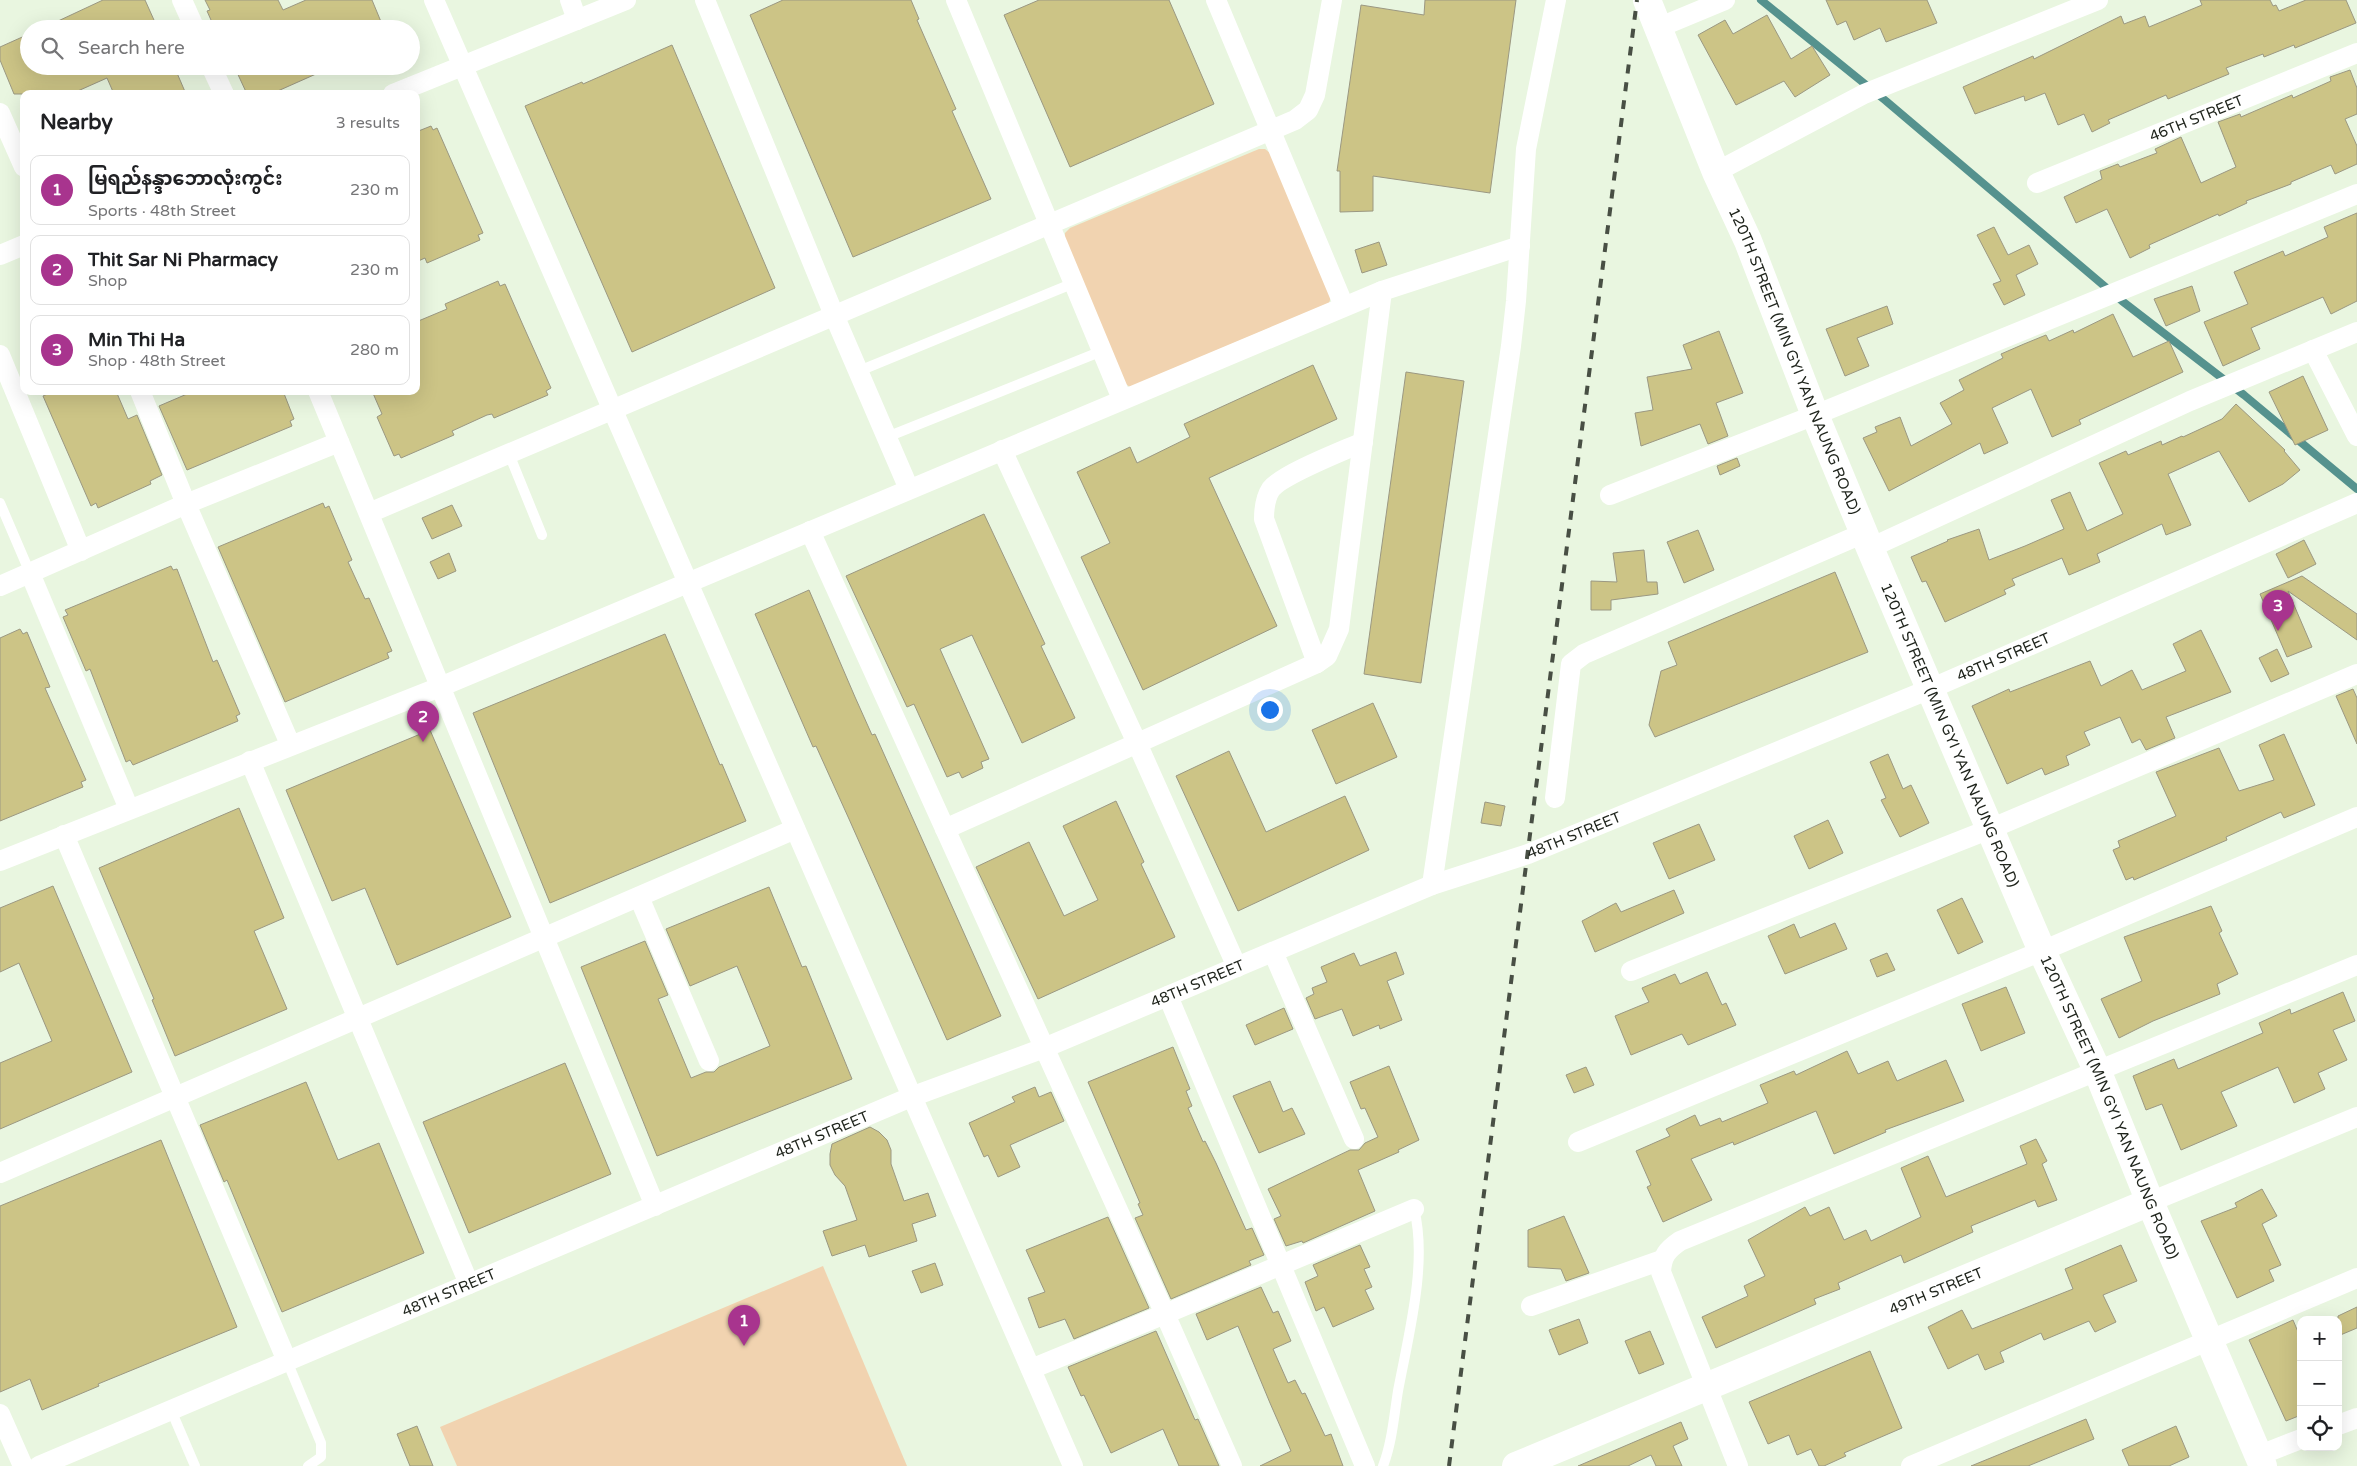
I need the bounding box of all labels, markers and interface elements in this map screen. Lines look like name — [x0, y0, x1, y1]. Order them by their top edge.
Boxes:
search box — [20, 20, 420, 75]
icon: search — [38, 34, 66, 62]
text: Search here — [78, 37, 185, 59]
street label: 46TH STREET — [2147, 91, 2246, 145]
text: Nearby — [40, 110, 113, 135]
text: 3 results — [336, 113, 400, 133]
text: မြရည်နန္ဒာဘောလုံးကွင်း — [88, 168, 283, 190]
text: 1 — [52, 180, 62, 200]
text: 230 m — [350, 180, 399, 200]
text: Sports · 48th Street — [88, 201, 236, 221]
street label: 120TH STREET (MIN GYI YAN NAUNG ROAD) — [1725, 205, 1864, 517]
text: Thit Sar Ni Pharmacy — [88, 249, 278, 271]
text: 2 — [52, 260, 62, 280]
text: 230 m — [350, 260, 399, 280]
text: Shop — [88, 271, 127, 291]
text: Min Thi Ha — [88, 329, 185, 351]
text: 3 — [52, 340, 62, 360]
text: 280 m — [350, 340, 399, 360]
text: Shop · 48th Street — [88, 351, 226, 371]
street label: 120TH STREET (MIN GYI YAN NAUNG ROAD) — [1877, 580, 2023, 890]
pin: 3 — [2262, 590, 2294, 631]
street label: 48TH STREET — [1954, 629, 2053, 685]
your location — [1257, 697, 1283, 723]
pin: 2 — [407, 701, 439, 742]
street label: 48TH STREET — [1524, 808, 1624, 862]
street label: 120TH STREET (MIN GYI YAN NAUNG ROAD) — [2036, 952, 2182, 1262]
street label: 48TH STREET — [1148, 956, 1247, 1011]
street label: 48TH STREET — [772, 1107, 871, 1163]
street label: 49TH STREET — [1886, 1264, 1986, 1319]
street label: 48TH STREET — [399, 1265, 498, 1320]
pin: 1 — [728, 1305, 760, 1346]
map controls — [2297, 1316, 2342, 1451]
button: + — [2297, 1316, 2342, 1361]
button: − — [2297, 1361, 2342, 1406]
button: locate — [2297, 1406, 2342, 1451]

